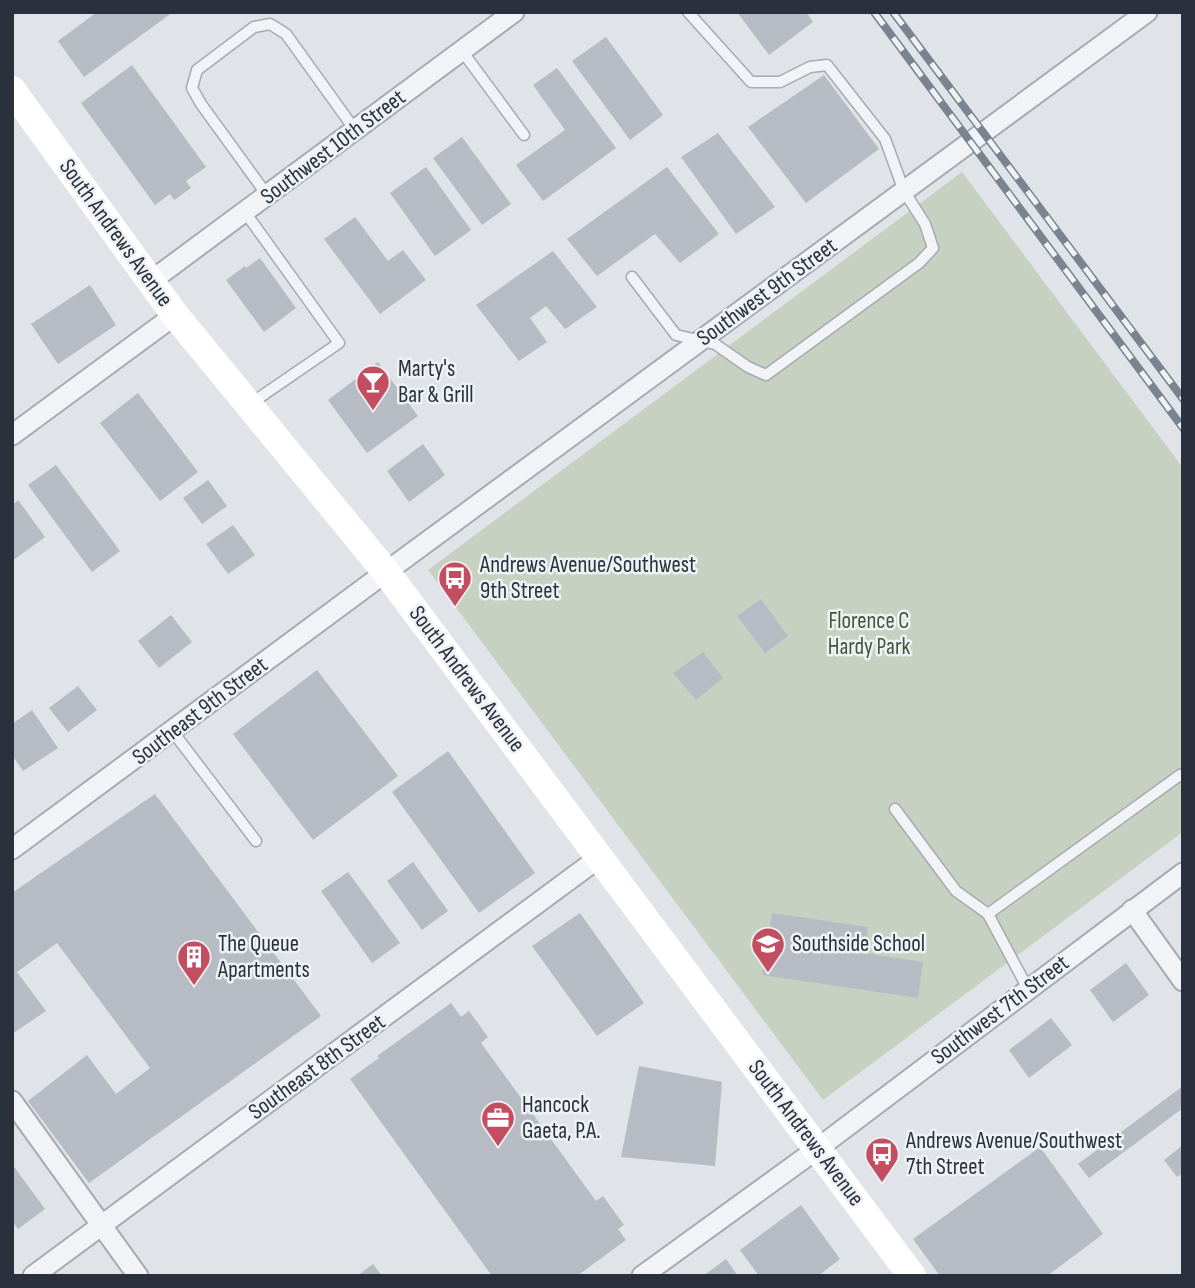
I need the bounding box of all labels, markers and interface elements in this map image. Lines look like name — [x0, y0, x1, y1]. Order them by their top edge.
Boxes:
street label: Southwest 10th Street — [255, 83, 411, 211]
street label: South Andrews Avenue — [53, 154, 179, 312]
street label: Southwest 9th Street — [692, 232, 842, 352]
place label: Marty's Bar & Grill — [398, 355, 474, 409]
bar icon: Marty's Bar & Grill — [354, 363, 392, 412]
place label: Andrews Avenue/Southwest 9th Street — [479, 551, 696, 605]
bus stop icon: Andrews Avenue/Southwest 9th Street — [436, 559, 474, 608]
street label: South Andrews Avenue — [403, 600, 531, 758]
park label: Florence C Hardy Park — [828, 607, 910, 661]
street label: Southeast 9th Street — [127, 651, 273, 771]
school or university icon: Southside School — [749, 925, 787, 974]
place label: The Queue Apartments — [217, 930, 310, 984]
place label: Southside School — [792, 930, 925, 958]
building icon: The Queue Apartments — [175, 938, 213, 987]
street label: Southwest 7th Street — [926, 949, 1074, 1071]
street label: Southeast 8th Street — [243, 1008, 391, 1126]
street label: South Andrews Avenue — [742, 1054, 870, 1212]
place label: Hancock Gaeta, P.A. — [522, 1091, 601, 1145]
office icon: Hancock Gaeta, P.A. — [479, 1099, 517, 1148]
place label: Andrews Avenue/Southwest 7th Street — [905, 1127, 1122, 1181]
bus stop icon: Andrews Avenue/Southwest 7th Street — [863, 1135, 901, 1184]

